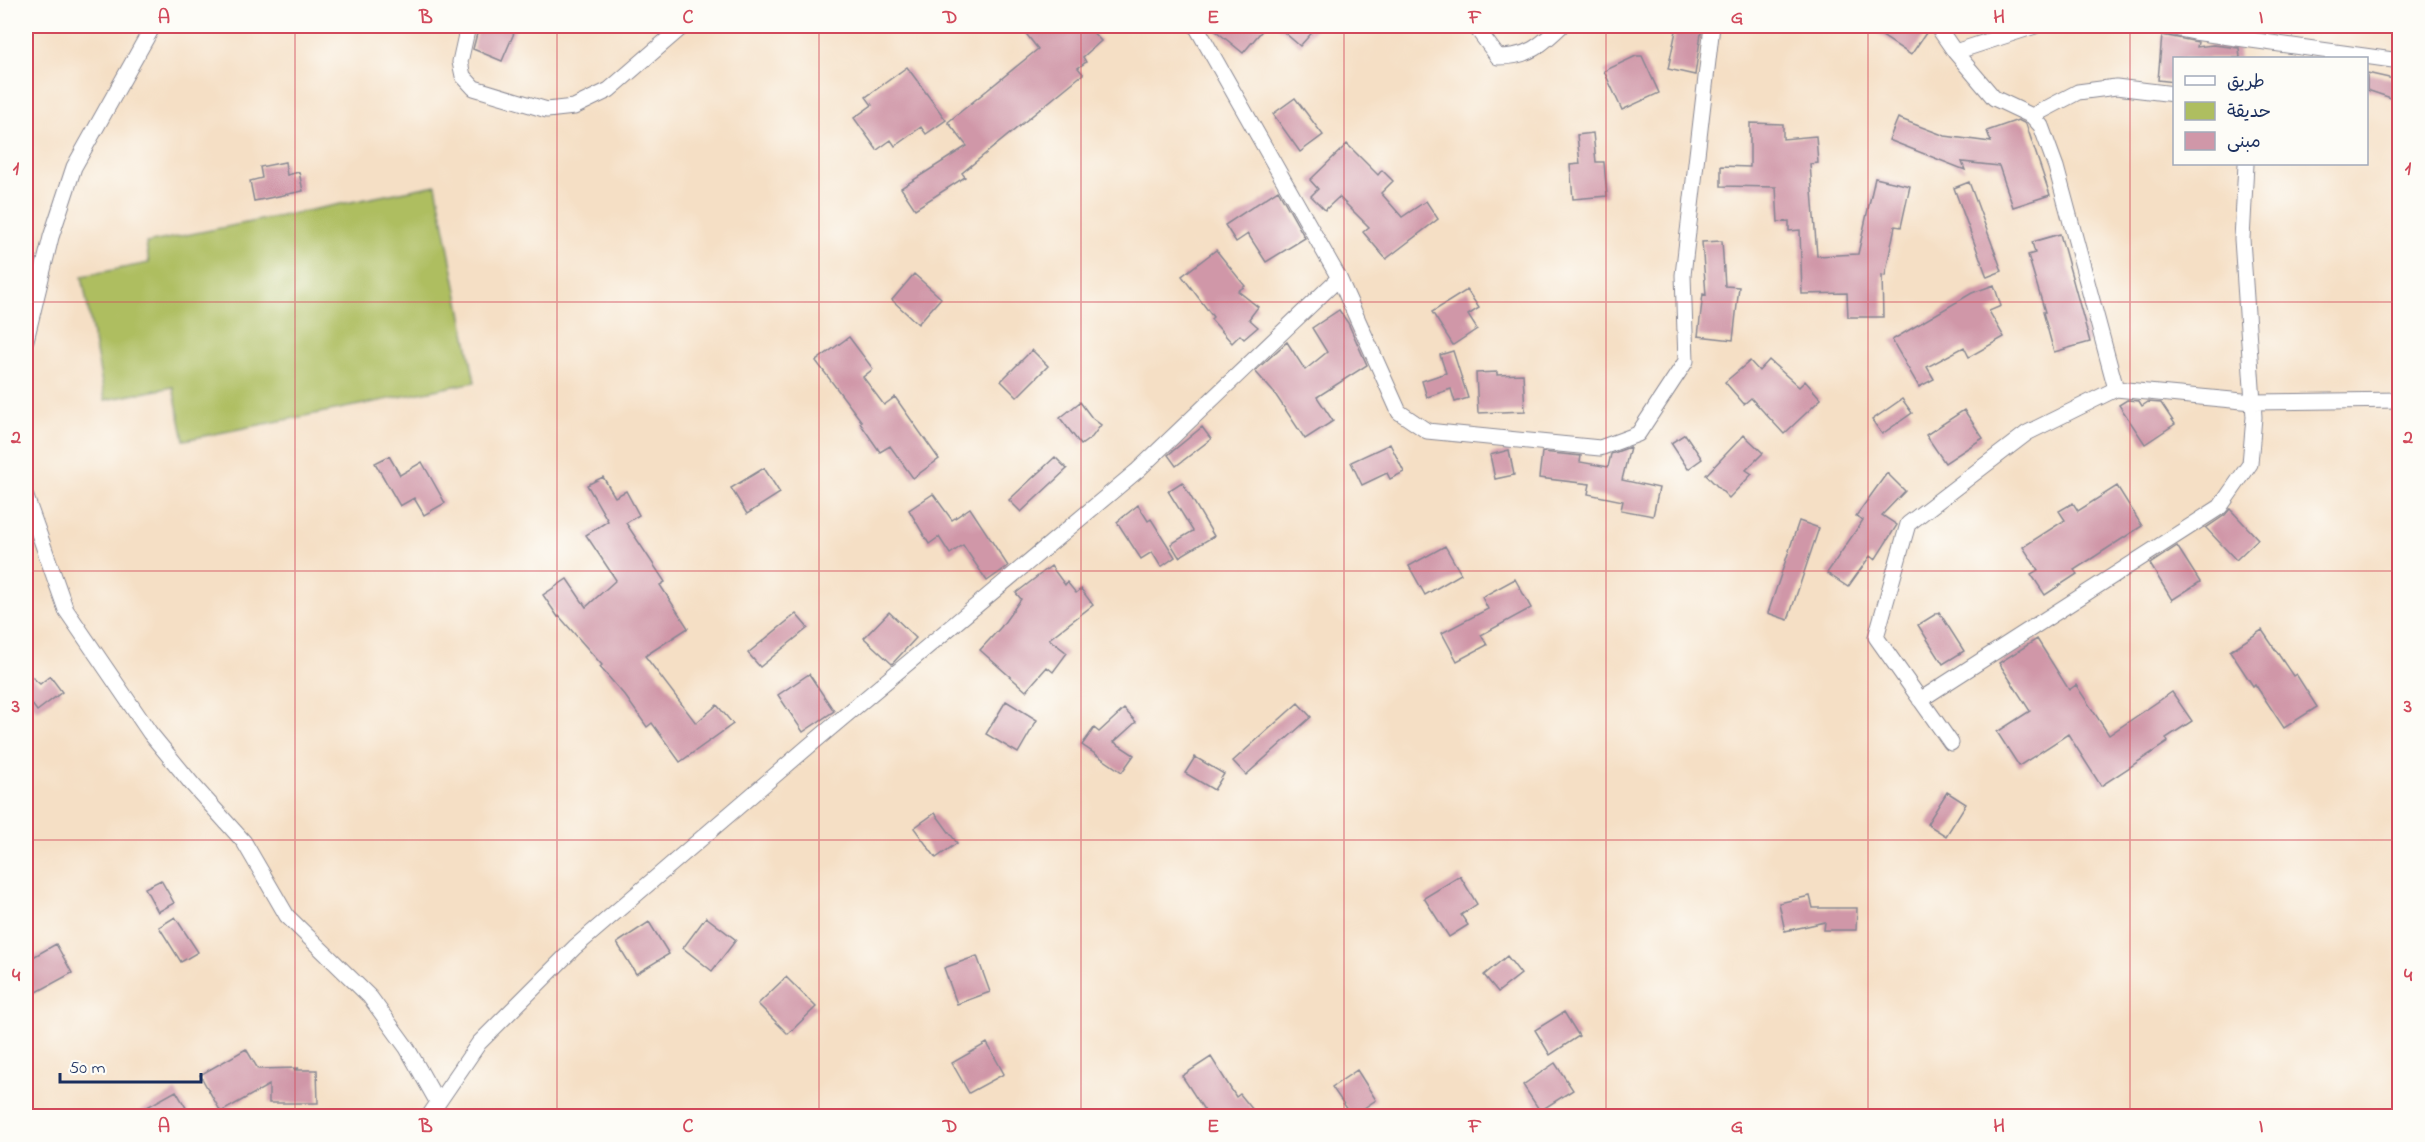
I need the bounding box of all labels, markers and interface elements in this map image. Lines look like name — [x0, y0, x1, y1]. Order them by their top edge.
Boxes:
text: A — [158, 4, 170, 33]
text: B — [418, 4, 433, 33]
text: C — [683, 4, 694, 33]
text: D — [942, 4, 957, 33]
text: E — [1207, 4, 1219, 33]
text: F — [1468, 4, 1482, 33]
text: G — [1731, 4, 1744, 33]
text: H — [1993, 4, 2005, 33]
text: I — [2259, 4, 2264, 33]
legend — [2173, 57, 2368, 165]
text: طريق — [2227, 70, 2265, 96]
text: حديقة — [2227, 100, 2271, 126]
text: مبنى — [2227, 130, 2261, 156]
text: 1 — [13, 155, 20, 184]
text: 1 — [2405, 155, 2412, 184]
text: 2 — [10, 424, 21, 453]
text: 2 — [2402, 424, 2413, 453]
text: 3 — [11, 693, 20, 722]
text: 3 — [2403, 693, 2412, 722]
text: 4 — [12, 962, 21, 991]
text: 4 — [2404, 962, 2413, 991]
scale bar — [60, 1046, 201, 1084]
text: 50 m — [69, 1056, 106, 1082]
text: A — [158, 1113, 170, 1142]
text: B — [418, 1113, 433, 1142]
text: C — [683, 1113, 694, 1142]
text: D — [942, 1113, 957, 1142]
text: E — [1207, 1113, 1219, 1142]
text: F — [1468, 1113, 1482, 1142]
text: G — [1731, 1113, 1744, 1142]
text: H — [1993, 1113, 2005, 1142]
text: I — [2259, 1113, 2264, 1142]

